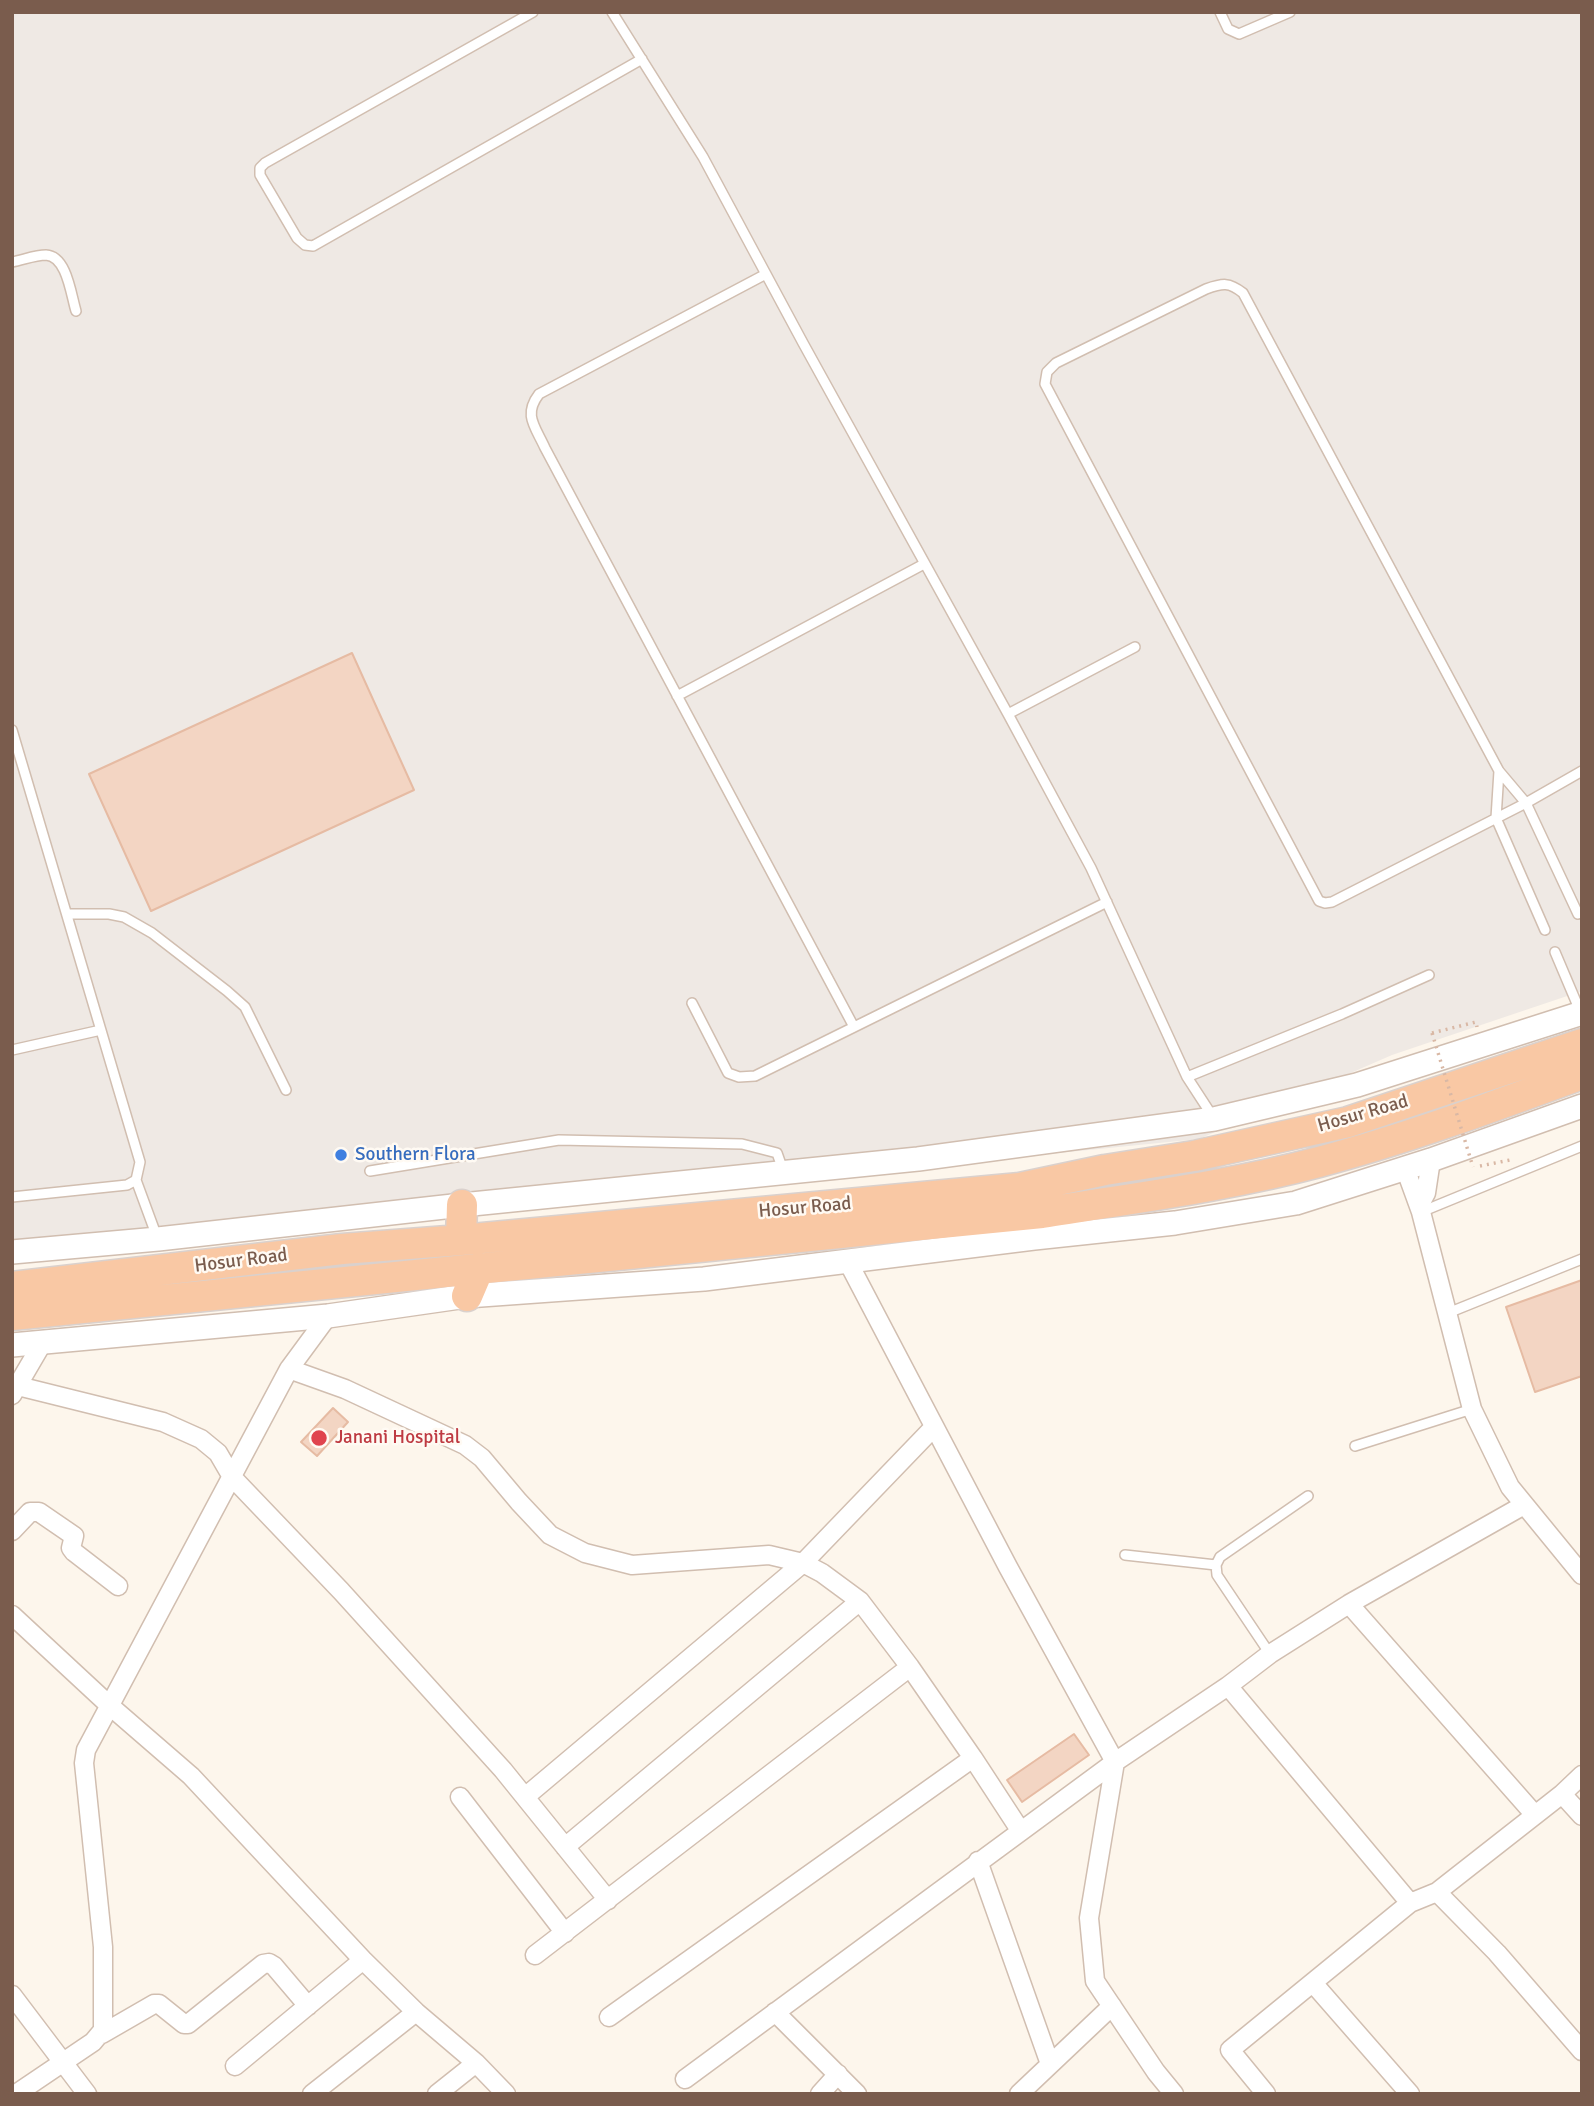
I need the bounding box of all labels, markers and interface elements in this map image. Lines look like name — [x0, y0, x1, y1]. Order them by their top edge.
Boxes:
street label: Hosur Road — [1315, 1090, 1411, 1138]
place label: Southern Flora — [355, 1144, 476, 1166]
marker: Southern Flora — [333, 1147, 349, 1163]
street label: Hosur Road — [758, 1193, 852, 1223]
street label: Hosur Road — [193, 1244, 289, 1278]
place label: Janani Hospital — [335, 1427, 460, 1449]
marker: Janani Hospital — [309, 1428, 329, 1448]

